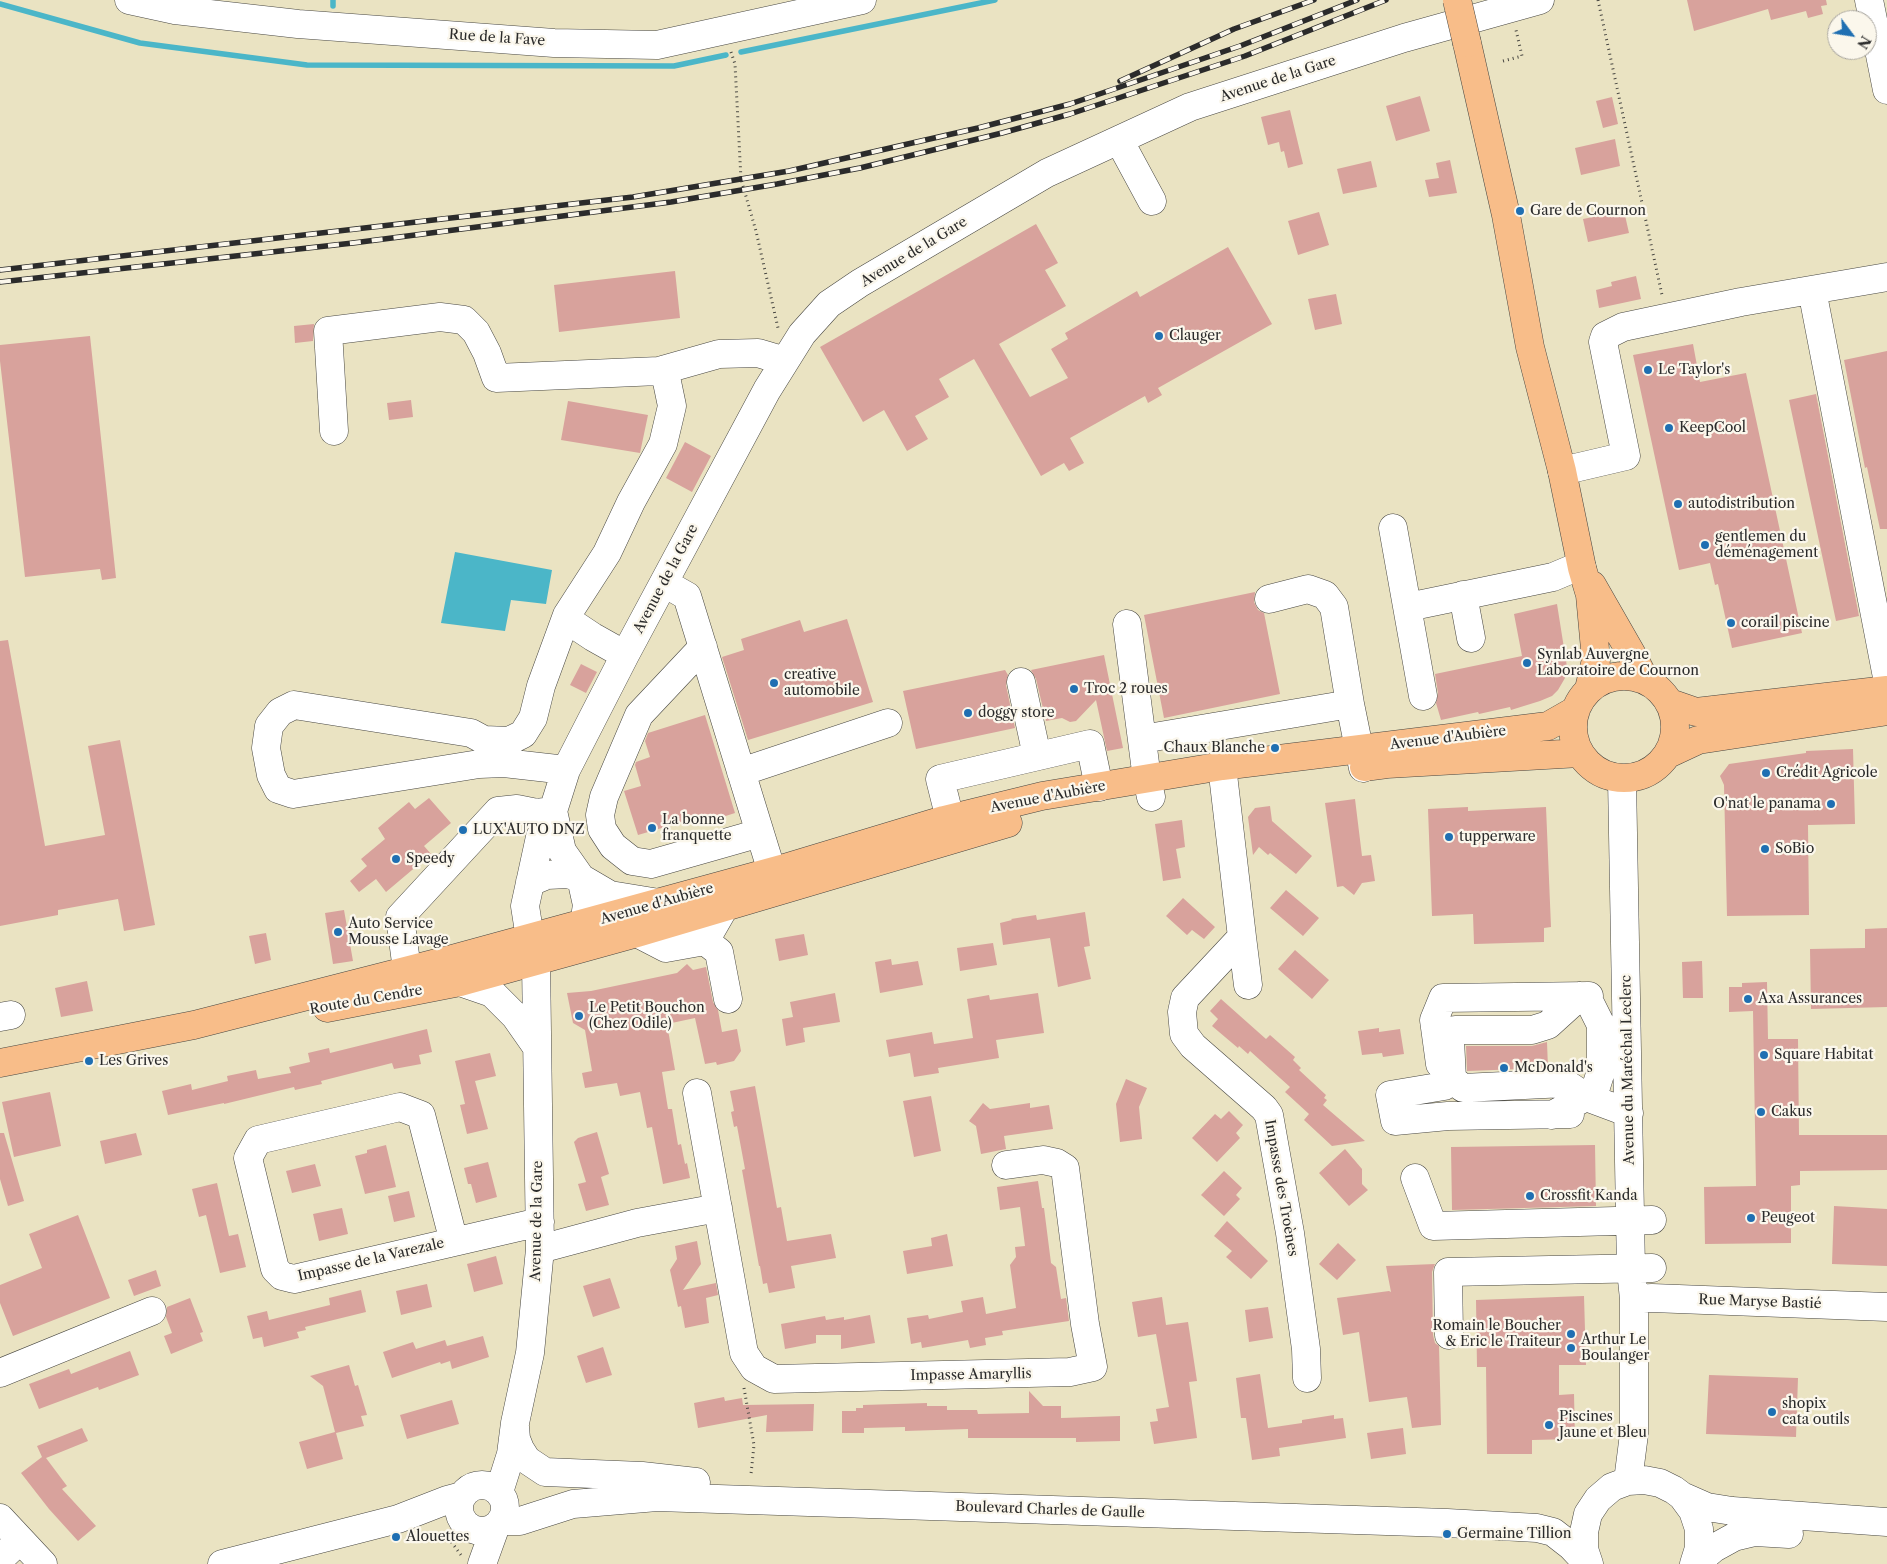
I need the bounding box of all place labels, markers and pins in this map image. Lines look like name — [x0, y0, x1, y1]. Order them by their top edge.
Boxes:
place label: Gare de Cournon — [1530, 203, 1646, 219]
marker: Gare de Cournon — [1514, 205, 1526, 217]
place label: Clauger — [1169, 328, 1221, 344]
marker: Clauger — [1153, 330, 1165, 342]
place label: Le Taylor's — [1658, 362, 1730, 378]
marker: Le Taylor's — [1642, 364, 1654, 376]
place label: KeepCool — [1679, 420, 1746, 436]
marker: KeepCool — [1663, 422, 1675, 434]
place label: autodistribution — [1688, 496, 1795, 512]
marker: autodistribution — [1672, 498, 1684, 510]
place label: gentlemen du déménagement — [1715, 529, 1818, 562]
marker: gentlemen du déménagement — [1699, 539, 1711, 551]
place label: corail piscine — [1741, 615, 1830, 631]
marker: corail piscine — [1725, 617, 1737, 629]
place label: Synlab Auvergne Laboratoire de Cournon — [1537, 647, 1699, 680]
marker: Synlab Auvergne Laboratoire de Cournon — [1521, 657, 1533, 669]
place label: creative automobile — [784, 667, 860, 700]
marker: creative automobile — [768, 677, 780, 689]
place label: Troc 2 roues — [1084, 681, 1168, 697]
marker: Troc 2 roues — [1068, 683, 1080, 695]
place label: doggy store — [978, 705, 1054, 721]
marker: doggy store — [962, 707, 974, 719]
place label: Chaux Blanche — [1164, 740, 1265, 756]
marker: Chaux Blanche — [1269, 742, 1281, 754]
place label: Crédit Agricole — [1776, 765, 1878, 781]
marker: Crédit Agricole — [1760, 767, 1772, 779]
place label: O'nat le panama — [1713, 796, 1821, 812]
marker: O'nat le panama — [1825, 798, 1837, 810]
place label: La bonne franquette — [662, 812, 732, 844]
place label: LUX'AUTO DNZ — [473, 822, 585, 838]
marker: La bonne franquette — [646, 822, 658, 834]
marker: LUX'AUTO DNZ — [457, 824, 469, 836]
place label: tupperware — [1459, 829, 1536, 845]
marker: tupperware — [1443, 831, 1455, 843]
place label: SoBio — [1775, 841, 1814, 857]
marker: SoBio — [1759, 843, 1771, 855]
place label: Speedy — [406, 851, 455, 867]
marker: Speedy — [390, 853, 402, 865]
place label: Auto Service Mousse Lavage — [348, 916, 449, 949]
marker: Auto Service Mousse Lavage — [332, 926, 344, 938]
place label: Axa Assurances — [1758, 991, 1862, 1007]
marker: Axa Assurances — [1742, 993, 1754, 1005]
place label: Le Petit Bouchon (Chez Odile) — [589, 1000, 705, 1032]
marker: Le Petit Bouchon (Chez Odile) — [573, 1010, 585, 1022]
place label: Square Habitat — [1774, 1047, 1873, 1063]
marker: Square Habitat — [1758, 1049, 1770, 1061]
place label: Les Grives — [99, 1053, 168, 1069]
marker: Les Grives — [83, 1055, 95, 1067]
place label: McDonald's — [1514, 1060, 1593, 1076]
marker: McDonald's — [1498, 1062, 1510, 1074]
place label: Cakus — [1771, 1104, 1812, 1120]
marker: Cakus — [1755, 1106, 1767, 1118]
place label: Crossfit Kanda — [1540, 1188, 1638, 1204]
marker: Crossfit Kanda — [1524, 1190, 1536, 1202]
place label: Peugeot — [1761, 1210, 1815, 1226]
marker: Peugeot — [1745, 1212, 1757, 1224]
place label: Romain le Boucher & Eric le Traiteur — [1433, 1318, 1561, 1350]
marker: Romain le Boucher & Eric le Traiteur — [1565, 1328, 1577, 1340]
place label: Arthur Le Boulanger — [1581, 1332, 1649, 1364]
marker: Arthur Le Boulanger — [1565, 1342, 1577, 1354]
place label: shopix cata outils — [1782, 1396, 1849, 1428]
marker: shopix cata outils — [1766, 1406, 1778, 1418]
place label: Piscines Jaune et Bleu — [1559, 1409, 1647, 1441]
marker: Piscines Jaune et Bleu — [1543, 1419, 1555, 1431]
place label: Germaine Tillion — [1457, 1526, 1571, 1542]
marker: Germaine Tillion — [1441, 1528, 1453, 1540]
place label: Alouettes — [406, 1529, 469, 1545]
marker: Alouettes — [390, 1531, 402, 1543]

